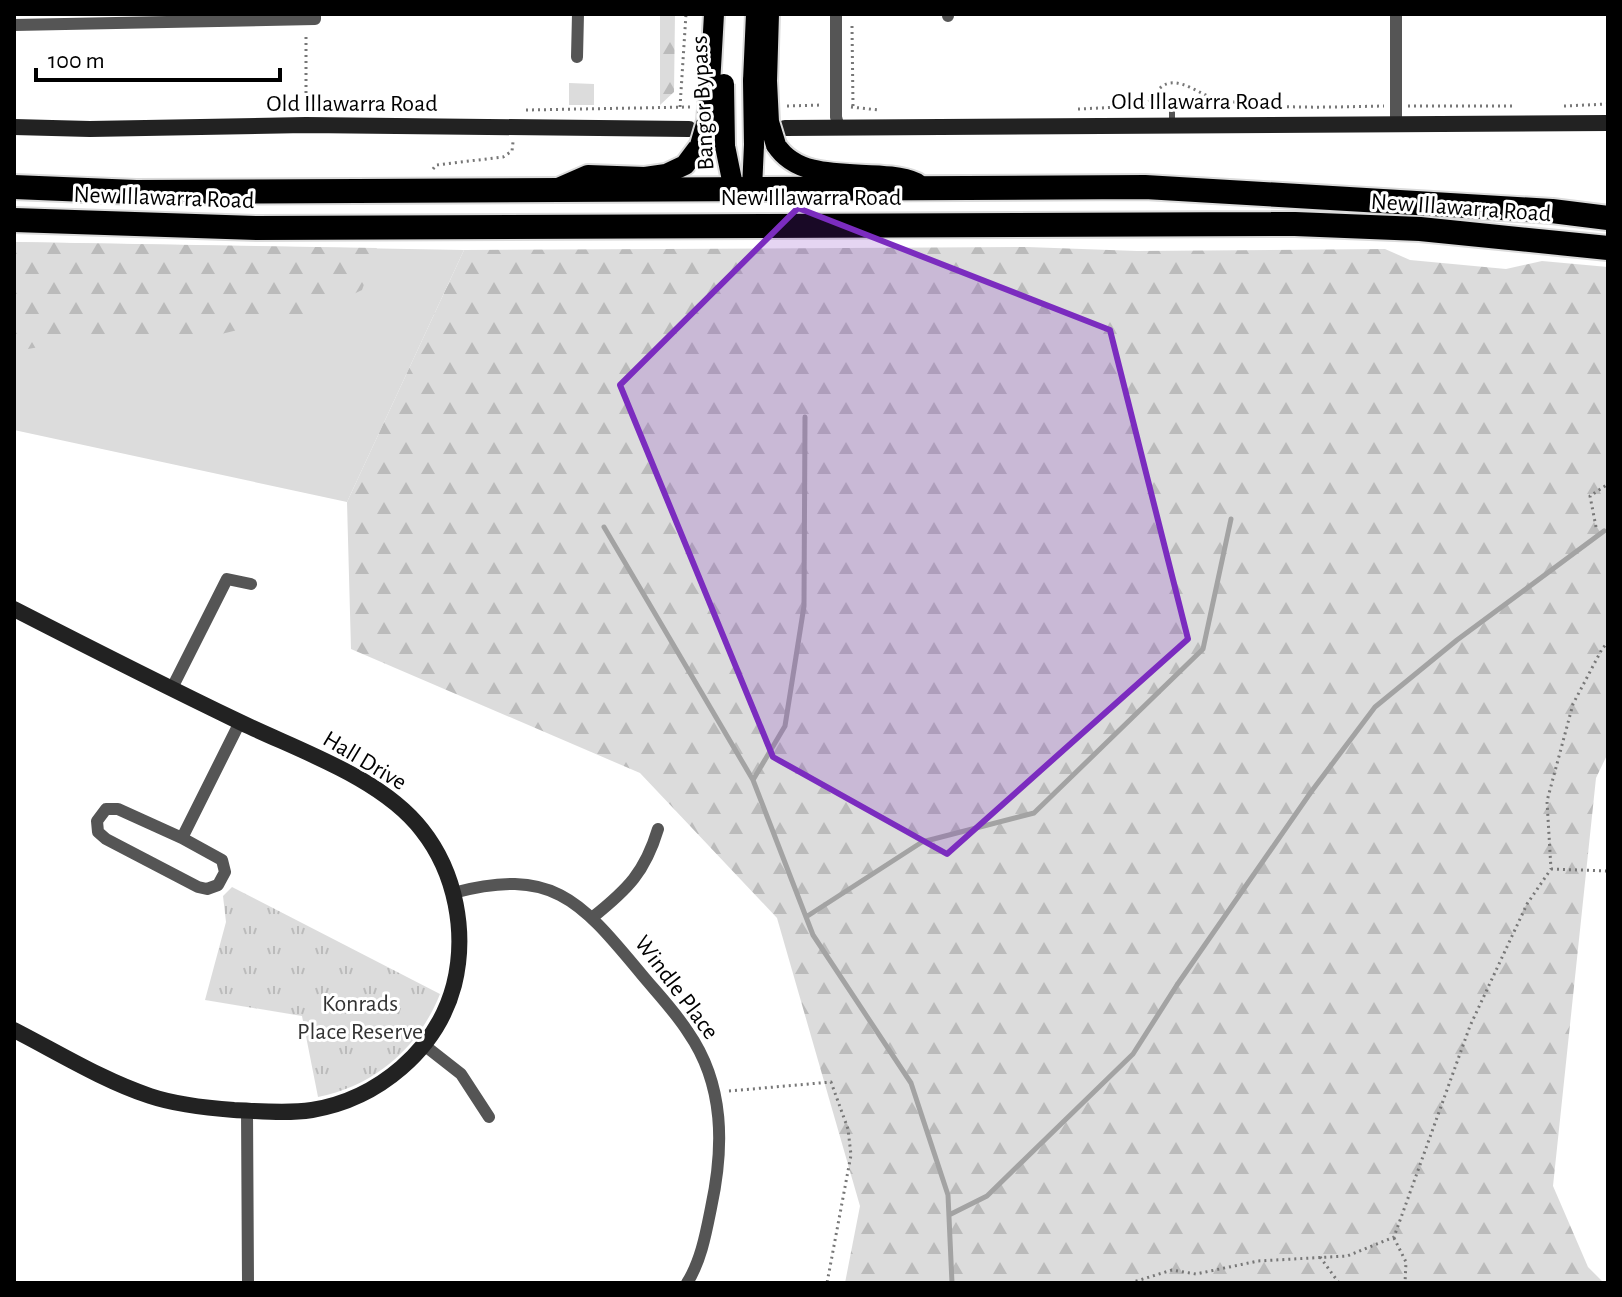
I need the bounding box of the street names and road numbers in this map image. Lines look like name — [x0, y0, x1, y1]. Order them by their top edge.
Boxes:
street label: Bangor Bypass — [687, 35, 719, 171]
street label: Old Illawarra Road — [1111, 90, 1283, 114]
street label: Old Illawarra Road — [266, 92, 438, 116]
street label: New Illawarra Road — [73, 183, 255, 213]
street label: New Illawarra Road — [721, 186, 901, 210]
street label: New Illawarra Road — [1370, 190, 1552, 226]
street label: Hall Drive — [319, 727, 410, 795]
street label: Windle Place — [630, 931, 723, 1044]

